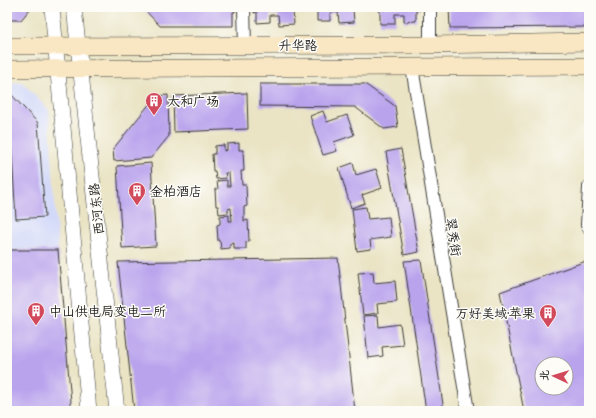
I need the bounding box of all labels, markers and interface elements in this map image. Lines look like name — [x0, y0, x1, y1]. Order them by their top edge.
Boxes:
street label: 升华路 — [278, 38, 318, 54]
building icon: 太和广场 — [144, 91, 164, 116]
place label: 太和广场 — [167, 94, 219, 110]
building icon: 金柏酒店 — [127, 181, 147, 206]
street label: 西河东路 — [86, 182, 108, 236]
place label: 金柏酒店 — [150, 184, 202, 200]
street label: 翠秀街 — [442, 217, 464, 258]
building icon: 中山供电局变电二所 — [26, 301, 46, 326]
building icon: 万好美域·苹果 — [538, 303, 558, 328]
place label: 中山供电局变电二所 — [49, 304, 166, 320]
place label: 万好美域·苹果 — [456, 306, 535, 322]
north arrow — [534, 356, 574, 396]
text: 北 — [538, 369, 551, 381]

